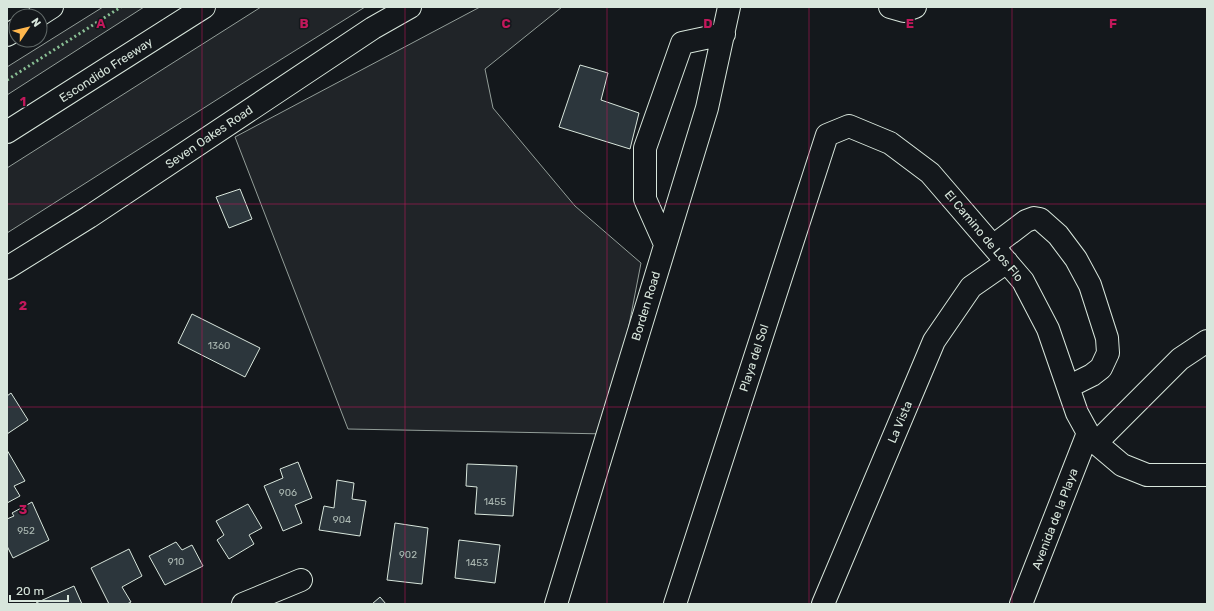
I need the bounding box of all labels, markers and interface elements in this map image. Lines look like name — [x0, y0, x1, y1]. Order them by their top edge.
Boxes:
north arrow — [8, 8, 48, 48]
text: N — [28, 16, 43, 30]
text: A — [96, 16, 106, 31]
text: B — [299, 16, 309, 31]
text: C — [501, 16, 511, 31]
text: D — [703, 16, 713, 31]
text: E — [906, 16, 914, 31]
text: F — [1109, 16, 1117, 31]
street label: Escondido Freeway — [57, 34, 156, 105]
text: 1 — [20, 94, 26, 109]
street label: Seven Oakes Road — [163, 103, 255, 171]
street label: El Camino de Los Flo — [942, 188, 1026, 284]
street label: Borden Road — [629, 270, 663, 342]
text: 2 — [19, 298, 27, 313]
street label: Playa del Sol — [737, 322, 772, 393]
house number: 1360 — [208, 340, 230, 352]
street label: La Vista — [885, 399, 915, 445]
street label: Avenida de la Playa — [1029, 466, 1081, 572]
house number: 906 — [279, 487, 297, 499]
house number: 1455 — [484, 496, 506, 508]
text: 3 — [19, 502, 28, 517]
house number: 904 — [333, 514, 351, 526]
house number: 952 — [17, 525, 35, 537]
house number: 902 — [399, 549, 417, 561]
house number: 910 — [168, 556, 184, 568]
house number: 1453 — [466, 557, 488, 569]
scale bar — [10, 577, 68, 603]
text: 20 m — [16, 584, 44, 598]

